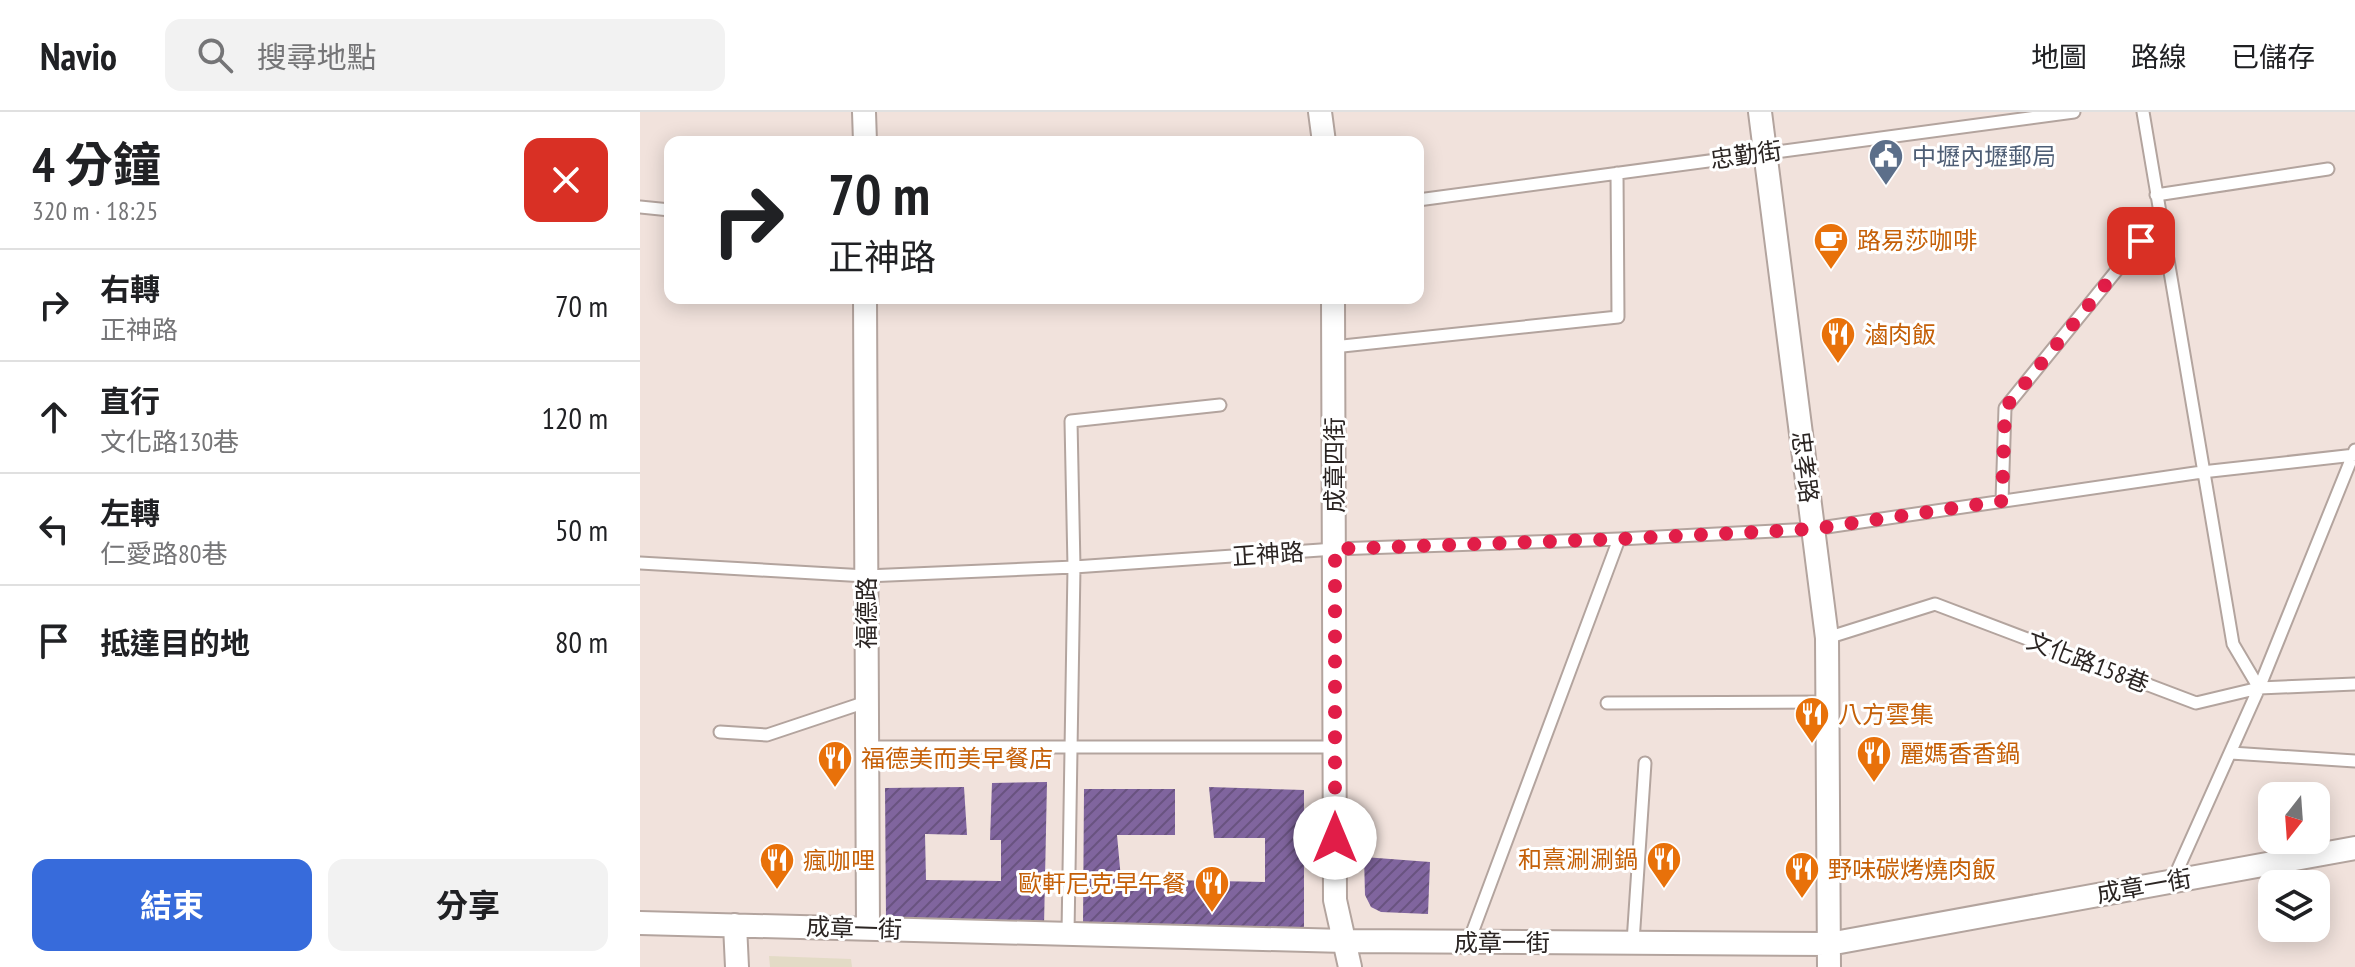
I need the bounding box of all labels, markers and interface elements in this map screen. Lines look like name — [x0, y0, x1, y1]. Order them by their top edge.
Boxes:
search box — [165, 19, 725, 91]
text: Navio — [40, 31, 117, 80]
icon: search — [193, 33, 237, 77]
text: 搜尋地點 — [257, 37, 377, 76]
text: 地圖 — [2031, 38, 2087, 75]
text: 路線 — [2131, 38, 2187, 75]
text: 已儲存 — [2231, 38, 2315, 75]
text: 4 分鐘 — [32, 133, 161, 195]
street label: 忠勤街 — [1708, 135, 1784, 175]
public building icon: 中壢內壢郵局 — [1867, 137, 1905, 187]
button: close — [524, 138, 608, 222]
place label: 中壢內壢郵局 — [1912, 141, 2056, 172]
text: 70 m — [828, 158, 930, 230]
icon: right — [696, 168, 800, 272]
text: 320 m · 18:25 — [32, 194, 158, 227]
pin — [2107, 207, 2175, 275]
icon: arrive — [2119, 219, 2163, 263]
cafe icon: 路易莎咖啡 — [1812, 221, 1850, 271]
place label: 路易莎咖啡 — [1857, 225, 1977, 256]
text: 正神路 — [828, 233, 936, 280]
text: 右轉 — [100, 269, 160, 308]
icon: right — [32, 283, 76, 327]
text: 70 m — [555, 286, 608, 325]
text: 正神路 — [100, 313, 178, 346]
restaurant icon: 滷肉飯 — [1819, 315, 1857, 365]
place label: 滷肉飯 — [1864, 319, 1936, 350]
text: 直行 — [100, 381, 160, 420]
icon: ahead — [32, 395, 76, 439]
text: 120 m — [542, 398, 608, 437]
street label: 成章四街 — [1319, 417, 1350, 513]
text: 文化路130巷 — [100, 425, 239, 458]
street label: 忠孝路 — [1785, 429, 1825, 505]
text: 左轉 — [100, 493, 160, 532]
icon: left — [32, 507, 76, 551]
text: 50 m — [555, 510, 608, 549]
street label: 正神路 — [1231, 536, 1305, 572]
text: 仁愛路80巷 — [100, 537, 227, 570]
street label: 福德路 — [851, 577, 882, 649]
icon: arrive — [32, 619, 76, 663]
text: 80 m — [555, 622, 608, 661]
text: 抵達目的地 — [100, 623, 250, 662]
street label: 文化路158巷 — [2023, 625, 2153, 699]
restaurant icon: 八方雲集 — [1793, 695, 1831, 745]
place label: 八方雲集 — [1838, 699, 1934, 730]
restaurant icon: 麗媽香香鍋 — [1855, 734, 1893, 784]
place label: 麗媽香香鍋 — [1900, 738, 2020, 769]
restaurant icon: 福德美而美早餐店 — [816, 739, 854, 789]
place label: 福德美而美早餐店 — [861, 743, 1053, 774]
north arrow — [2258, 782, 2330, 854]
map controls — [2258, 782, 2330, 942]
position arrow — [1293, 796, 1377, 880]
restaurant icon: 和熹涮涮鍋 — [1645, 840, 1683, 890]
restaurant icon: 瘋咖哩 — [758, 841, 796, 891]
place label: 和熹涮涮鍋 — [1518, 844, 1638, 875]
place label: 瘋咖哩 — [803, 845, 875, 876]
restaurant icon: 野味碳烤燒肉飯 — [1783, 850, 1821, 900]
place label: 野味碳烤燒肉飯 — [1828, 854, 1996, 885]
button: 結束 — [32, 859, 312, 951]
button: 分享 — [328, 859, 608, 951]
street label: 成章一街 — [2094, 862, 2194, 910]
restaurant icon: 歐軒尼克早午餐 — [1193, 864, 1231, 914]
place label: 歐軒尼克早午餐 — [1018, 868, 1186, 899]
button: layers — [2258, 870, 2330, 942]
street label: 成章一街 — [805, 911, 903, 945]
street label: 成章一街 — [1454, 927, 1550, 958]

